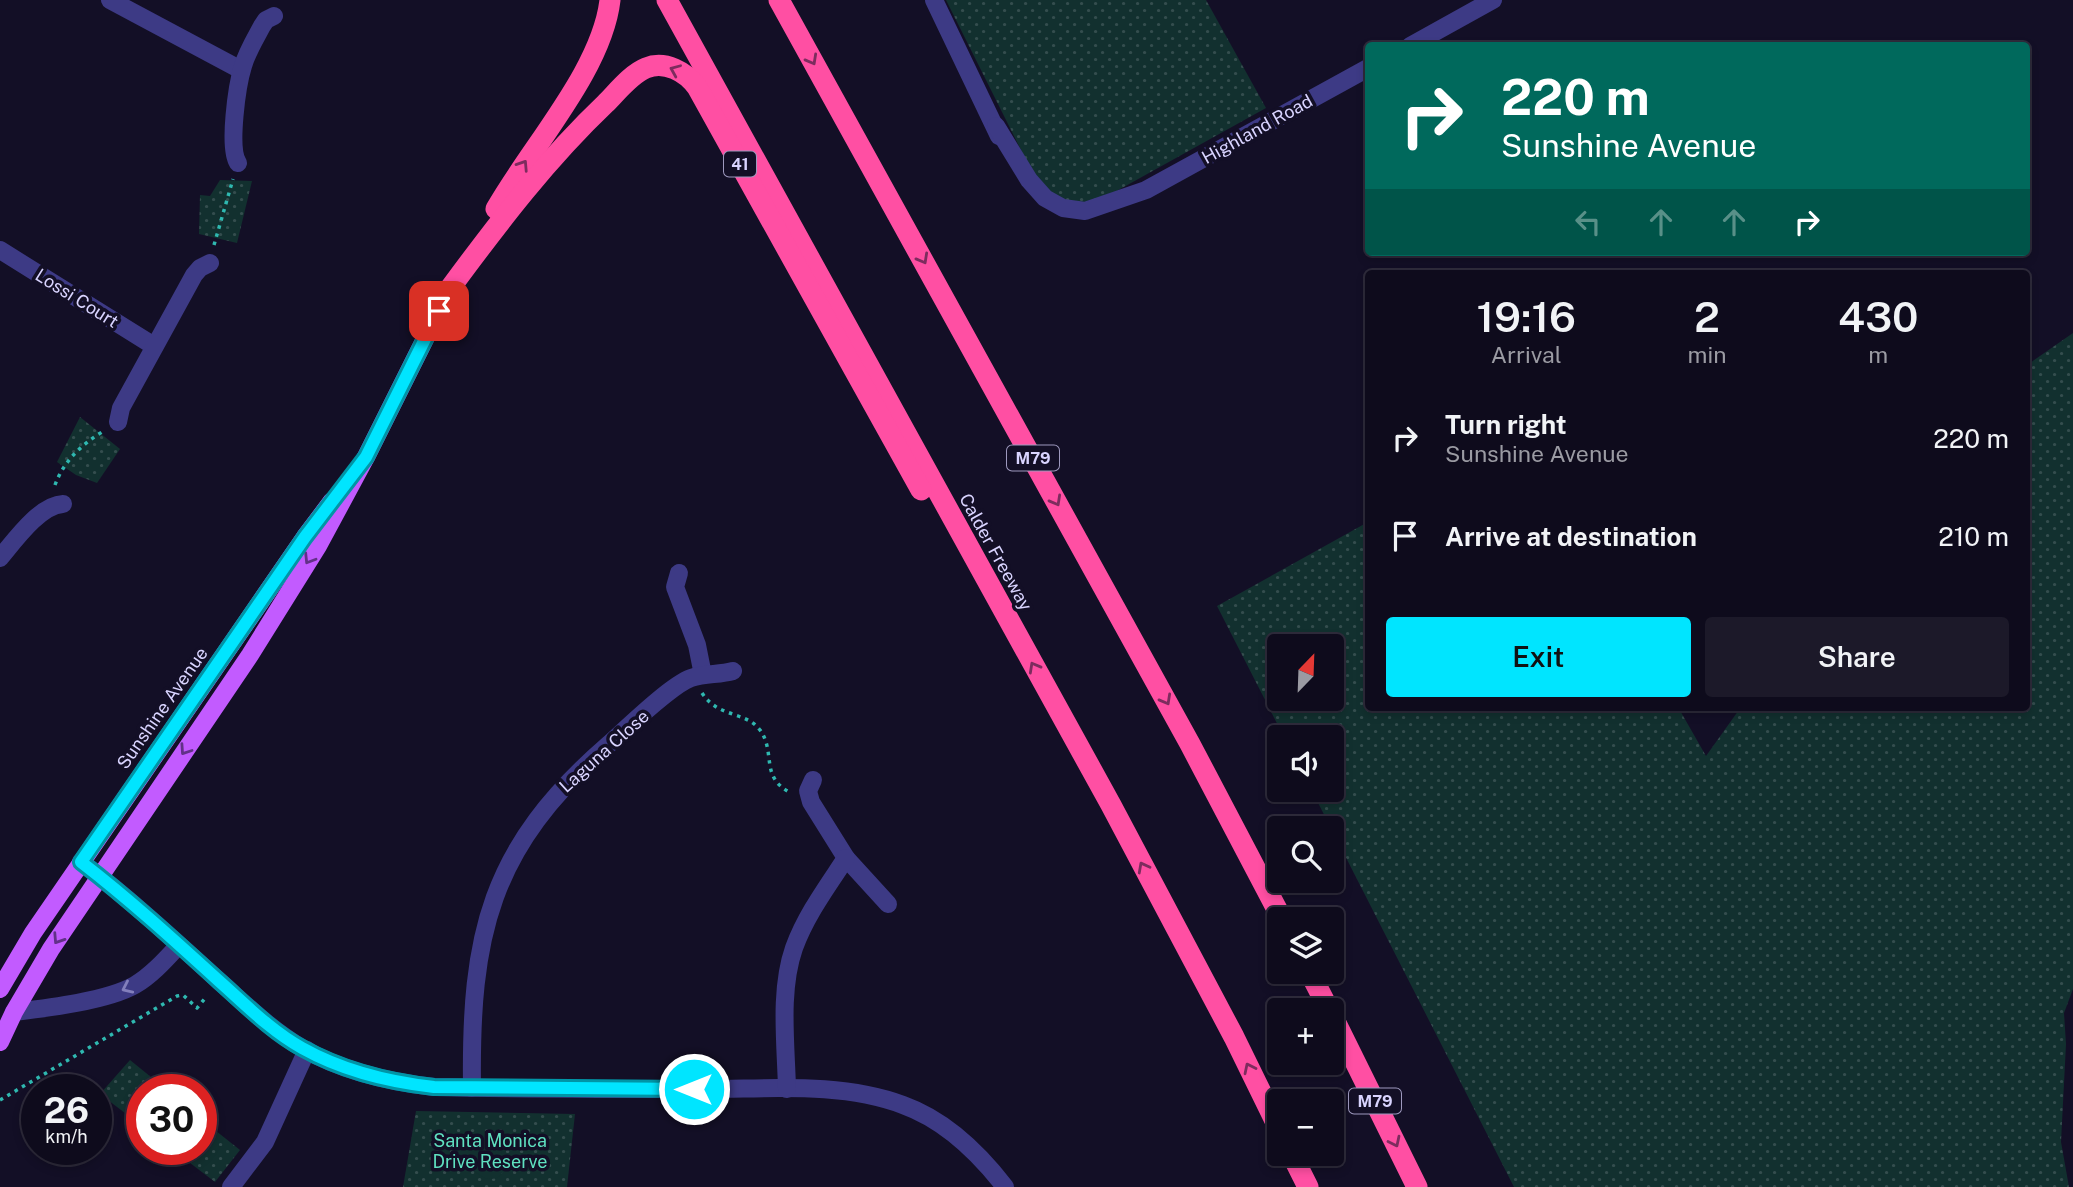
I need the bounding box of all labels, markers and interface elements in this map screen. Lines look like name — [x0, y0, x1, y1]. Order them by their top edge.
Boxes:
one-way arrow — [804, 52, 818, 65]
one-way arrow — [670, 65, 682, 79]
text: 220 m — [1501, 68, 1650, 126]
icon: right — [1386, 70, 1477, 161]
street label: Highland Road — [1198, 90, 1316, 168]
text: Sunshine Avenue — [1501, 127, 1756, 164]
road number: 41 — [724, 152, 756, 176]
one-way arrow — [515, 160, 528, 173]
icon: left — [1569, 203, 1607, 241]
icon: ahead — [1642, 203, 1680, 241]
icon: ahead — [1715, 203, 1753, 241]
icon: right — [1788, 203, 1826, 241]
one-way arrow — [915, 251, 928, 264]
street label: Lossi Court — [32, 264, 122, 332]
pin — [409, 281, 469, 341]
icon: arrive — [420, 292, 458, 330]
text: 19:16 — [1476, 292, 1576, 341]
text: 2 — [1694, 292, 1720, 341]
text: 430 — [1838, 292, 1919, 341]
text: Arrival — [1491, 341, 1562, 368]
text: min — [1688, 341, 1727, 368]
text: m — [1868, 341, 1888, 368]
text: Turn right — [1445, 409, 1567, 440]
icon: right — [1386, 419, 1424, 457]
text: 220 m — [1933, 423, 2009, 454]
text: Sunshine Avenue — [1445, 440, 1629, 467]
road number: M79 — [1007, 446, 1059, 471]
street label: Calder Freeway — [955, 490, 1037, 614]
one-way arrow — [1048, 494, 1061, 506]
icon: arrive — [1386, 517, 1424, 555]
text: Arrive at destination — [1445, 521, 1697, 552]
text: 210 m — [1938, 521, 2009, 552]
one-way arrow — [305, 552, 318, 565]
button: Exit — [1386, 617, 1691, 697]
button: Share — [1705, 617, 2009, 697]
north arrow — [1267, 634, 1344, 710]
map controls — [1267, 634, 1344, 1166]
street label: Sunshine Avenue — [112, 643, 212, 773]
one-way arrow — [1029, 662, 1042, 674]
one-way arrow — [1158, 693, 1171, 706]
street label: Laguna Close — [555, 705, 653, 797]
button: sound — [1267, 725, 1344, 802]
one-way arrow — [181, 742, 193, 755]
button: search — [1267, 816, 1344, 893]
one-way arrow — [1138, 861, 1152, 874]
button: layers — [1267, 907, 1344, 984]
one-way arrow — [53, 931, 66, 944]
one-way arrow — [122, 980, 134, 994]
button: + — [1267, 998, 1344, 1075]
position arrow — [657, 1052, 731, 1126]
one-way arrow — [1243, 1063, 1257, 1075]
speed limit sign: 30 — [126, 1074, 217, 1165]
road number: M79 — [1349, 1088, 1401, 1114]
button: − — [1267, 1089, 1344, 1166]
text: 26 — [44, 1090, 89, 1131]
text: km/h — [45, 1126, 88, 1147]
park label: Santa Monica Drive Reserve — [432, 1130, 548, 1172]
one-way arrow — [1387, 1135, 1401, 1147]

